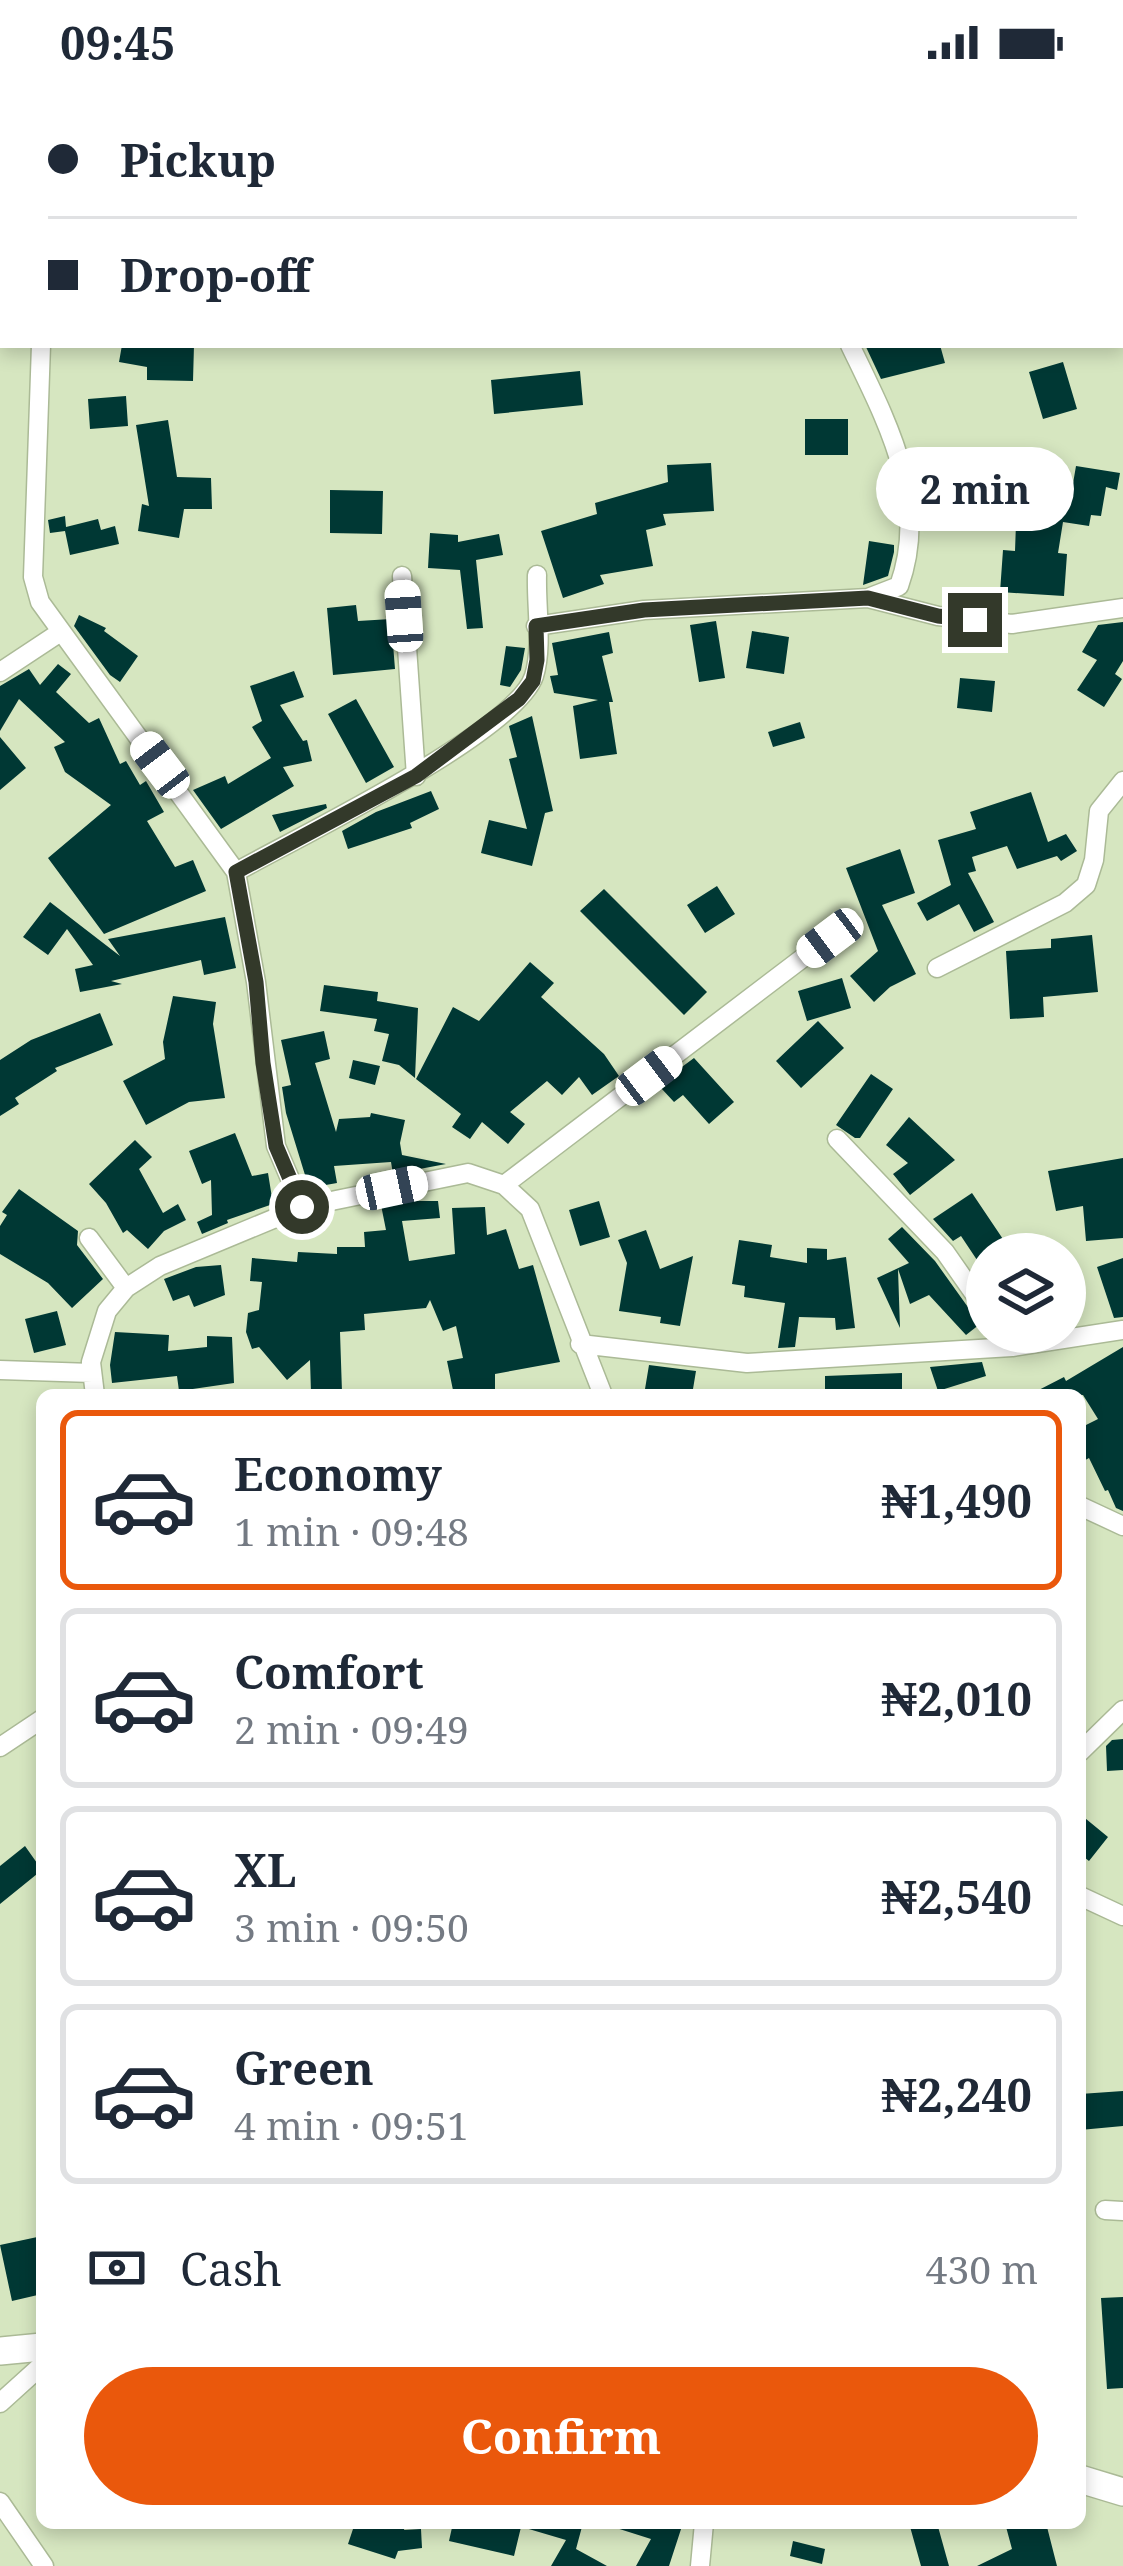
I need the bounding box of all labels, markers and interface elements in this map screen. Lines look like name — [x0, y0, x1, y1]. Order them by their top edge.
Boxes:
text: 09:45 — [60, 12, 175, 73]
text: Pickup — [120, 129, 276, 190]
text: Drop-off — [120, 244, 311, 305]
callout: 2 min — [876, 446, 1074, 530]
text: 2 min — [920, 462, 1030, 515]
car — [384, 579, 424, 653]
route end — [948, 593, 1002, 647]
car — [124, 725, 196, 805]
car — [790, 902, 870, 974]
car — [609, 1040, 689, 1112]
car — [353, 1163, 431, 1213]
route start — [275, 1180, 329, 1234]
map controls — [966, 1233, 1086, 1353]
button: layers — [966, 1233, 1086, 1353]
text: Economy — [234, 1443, 442, 1504]
icon: car — [90, 1446, 198, 1554]
text: ₦1,490 — [882, 1470, 1032, 1531]
text: 1 min · 09:48 — [234, 1504, 469, 1557]
text: Comfort — [234, 1641, 424, 1702]
icon: car — [90, 1644, 198, 1752]
text: ₦2,010 — [882, 1668, 1032, 1729]
text: 2 min · 09:49 — [234, 1702, 469, 1755]
text: XL — [234, 1839, 296, 1900]
icon: car — [90, 1842, 198, 1950]
text: ₦2,540 — [882, 1866, 1032, 1927]
text: 3 min · 09:50 — [234, 1900, 469, 1953]
text: Green — [234, 2037, 374, 2098]
icon: car — [90, 2040, 198, 2148]
text: ₦2,240 — [882, 2064, 1032, 2125]
text: 4 min · 09:51 — [234, 2098, 469, 2151]
icon: cash — [84, 2235, 150, 2301]
text: Cash — [180, 2238, 282, 2299]
text: 430 m — [926, 2242, 1038, 2295]
button: Confirm — [84, 2367, 1038, 2505]

